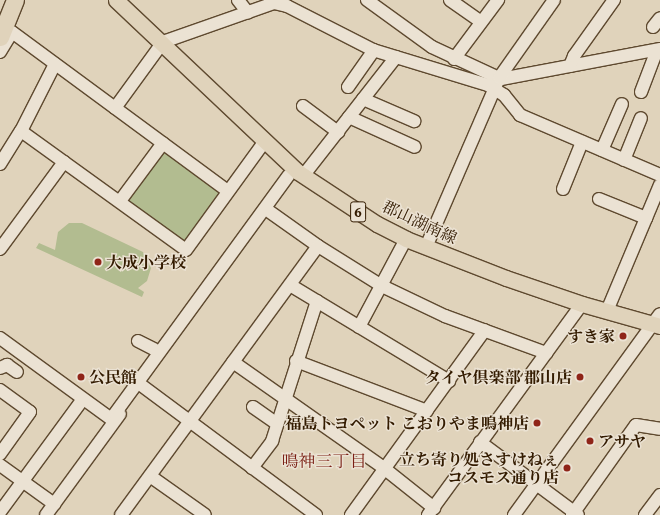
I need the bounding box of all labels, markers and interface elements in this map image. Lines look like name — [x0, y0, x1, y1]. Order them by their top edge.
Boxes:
street label: 郡山湖南線 — [380, 196, 460, 248]
road number: 6 — [350, 199, 366, 225]
place label: 大成小学校 — [106, 252, 186, 272]
marker: 大成小学校 — [93, 257, 103, 267]
place label: すき家 — [567, 326, 615, 346]
marker: すき家 — [618, 331, 628, 341]
place label: 公民館 — [89, 367, 137, 387]
place label: タイヤ倶楽部 郡山店 — [424, 367, 572, 387]
marker: 公民館 — [76, 372, 86, 382]
marker: タイヤ倶楽部 郡山店 — [575, 372, 585, 382]
place label: 福島トヨペット こおりやま鳴神店 — [285, 413, 529, 433]
marker: 福島トヨペット こおりやま鳴神店 — [532, 418, 542, 428]
place label: アサヤ — [598, 431, 646, 451]
marker: アサヤ — [585, 436, 595, 446]
place label: 立ち寄り処さすけねぇ コスモス通り店 — [399, 449, 559, 487]
district label: 鳴神三丁目 — [282, 451, 366, 471]
marker: 立ち寄り処さすけねぇ コスモス通り店 — [562, 463, 572, 473]

